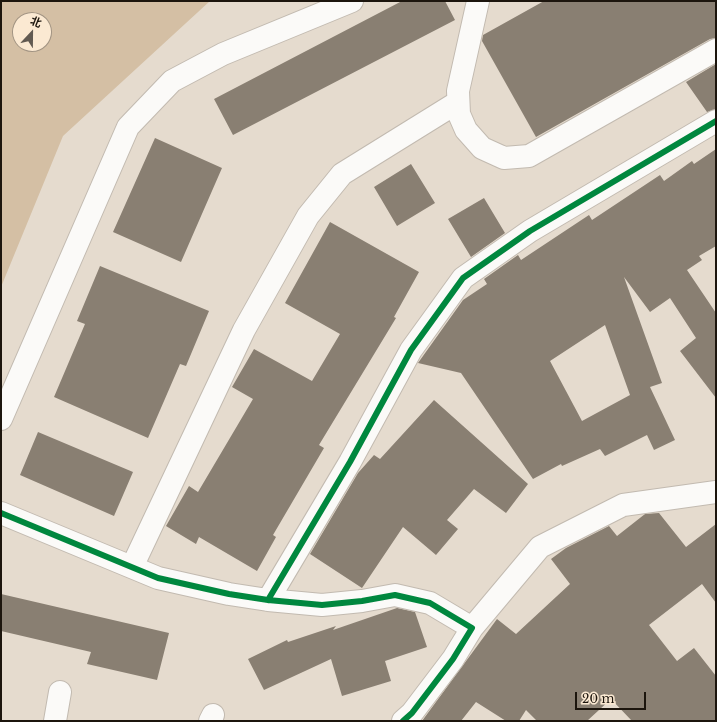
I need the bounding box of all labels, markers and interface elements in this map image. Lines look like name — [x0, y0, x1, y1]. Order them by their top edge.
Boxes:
north arrow — [12, 12, 52, 52]
text: 北 — [28, 13, 44, 30]
scale bar — [577, 684, 648, 710]
text: 20 m — [582, 691, 614, 706]

